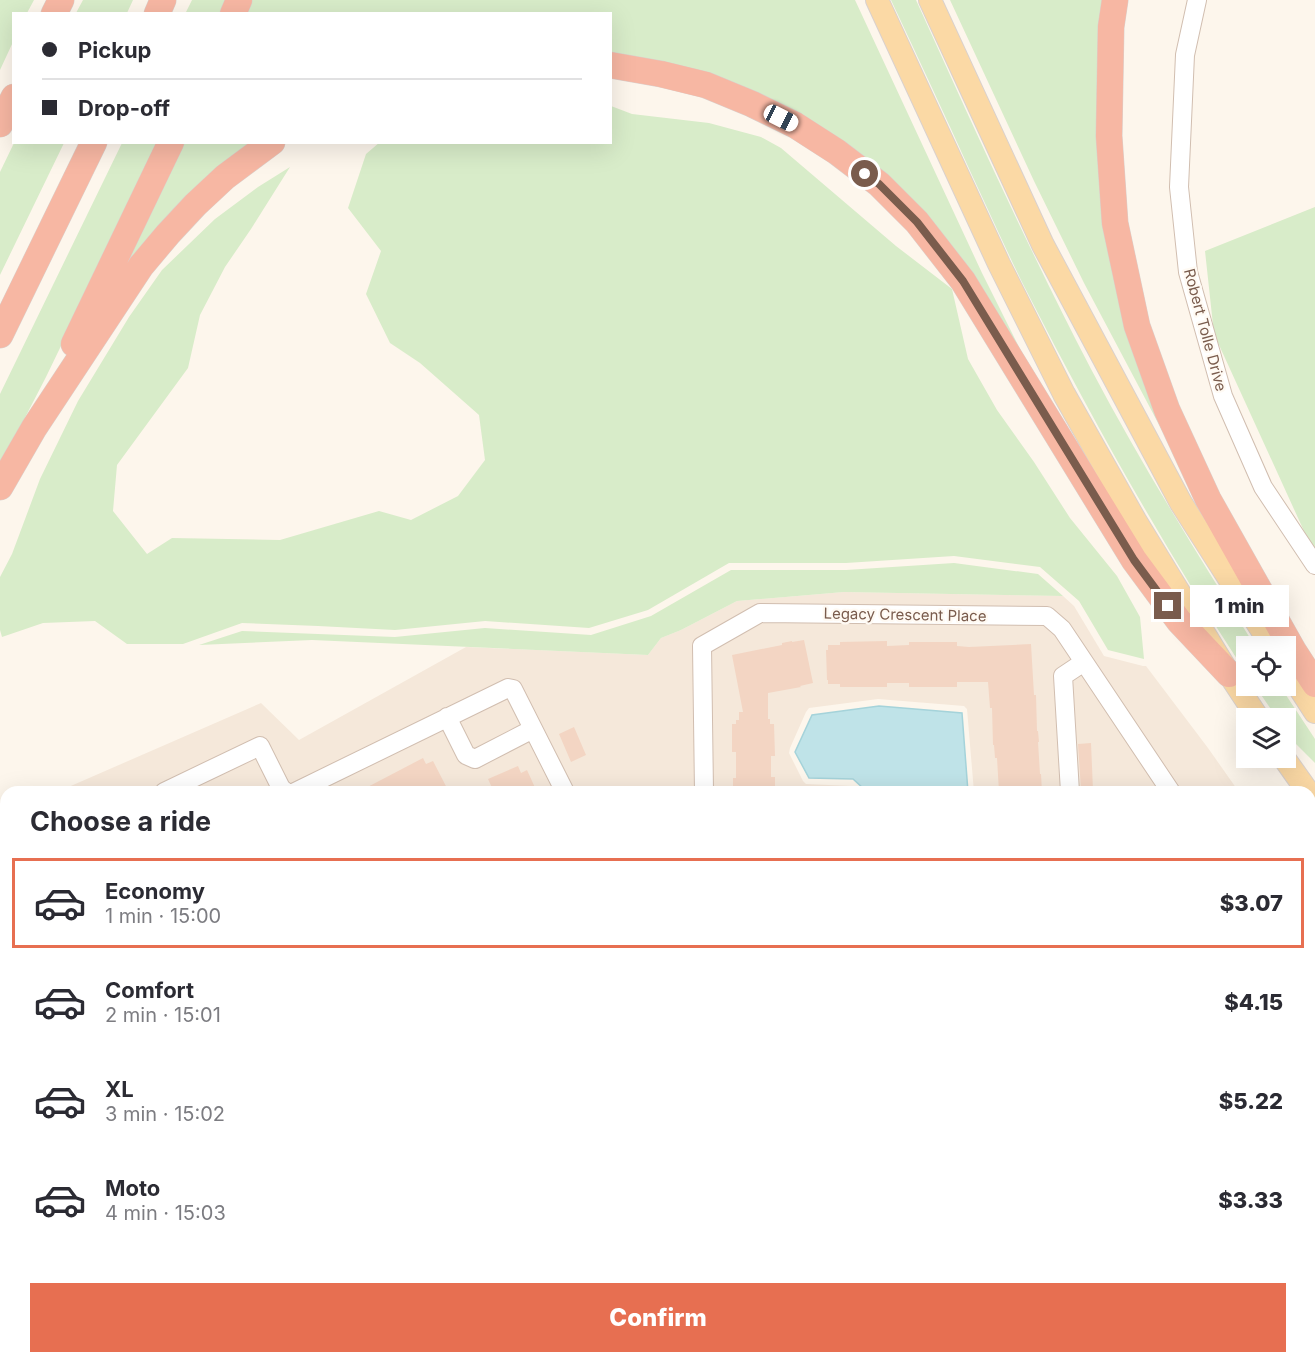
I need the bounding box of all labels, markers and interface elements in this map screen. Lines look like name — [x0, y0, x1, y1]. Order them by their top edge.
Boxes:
text: Pickup — [78, 37, 152, 63]
text: Drop-off — [78, 95, 170, 121]
car — [761, 102, 801, 134]
route start — [851, 160, 878, 187]
street label: Robert Tolle Drive — [1180, 266, 1231, 393]
callout: 1 min — [1189, 585, 1288, 627]
route end — [1154, 592, 1181, 619]
text: 1 min — [1214, 594, 1265, 618]
street label: Legacy Crescent Place — [823, 604, 987, 625]
map controls — [1236, 636, 1296, 768]
button: locate — [1236, 636, 1296, 696]
button: layers — [1236, 708, 1296, 768]
text: Choose a ride — [30, 805, 211, 838]
icon: car — [33, 876, 87, 930]
text: Economy — [105, 878, 205, 904]
text: $3.07 — [1220, 890, 1283, 916]
text: 1 min · 15:00 — [105, 904, 221, 928]
icon: car — [33, 975, 87, 1029]
text: Comfort — [105, 977, 194, 1003]
text: $4.15 — [1224, 989, 1283, 1015]
text: 2 min · 15:01 — [105, 1003, 221, 1027]
icon: car — [33, 1074, 87, 1128]
text: XL — [105, 1076, 134, 1102]
text: $5.22 — [1219, 1088, 1283, 1114]
text: 3 min · 15:02 — [105, 1102, 225, 1126]
icon: car — [33, 1173, 87, 1227]
text: Moto — [105, 1175, 160, 1201]
text: $3.33 — [1218, 1187, 1283, 1213]
text: 4 min · 15:03 — [105, 1201, 226, 1225]
button: Confirm — [30, 1283, 1286, 1352]

